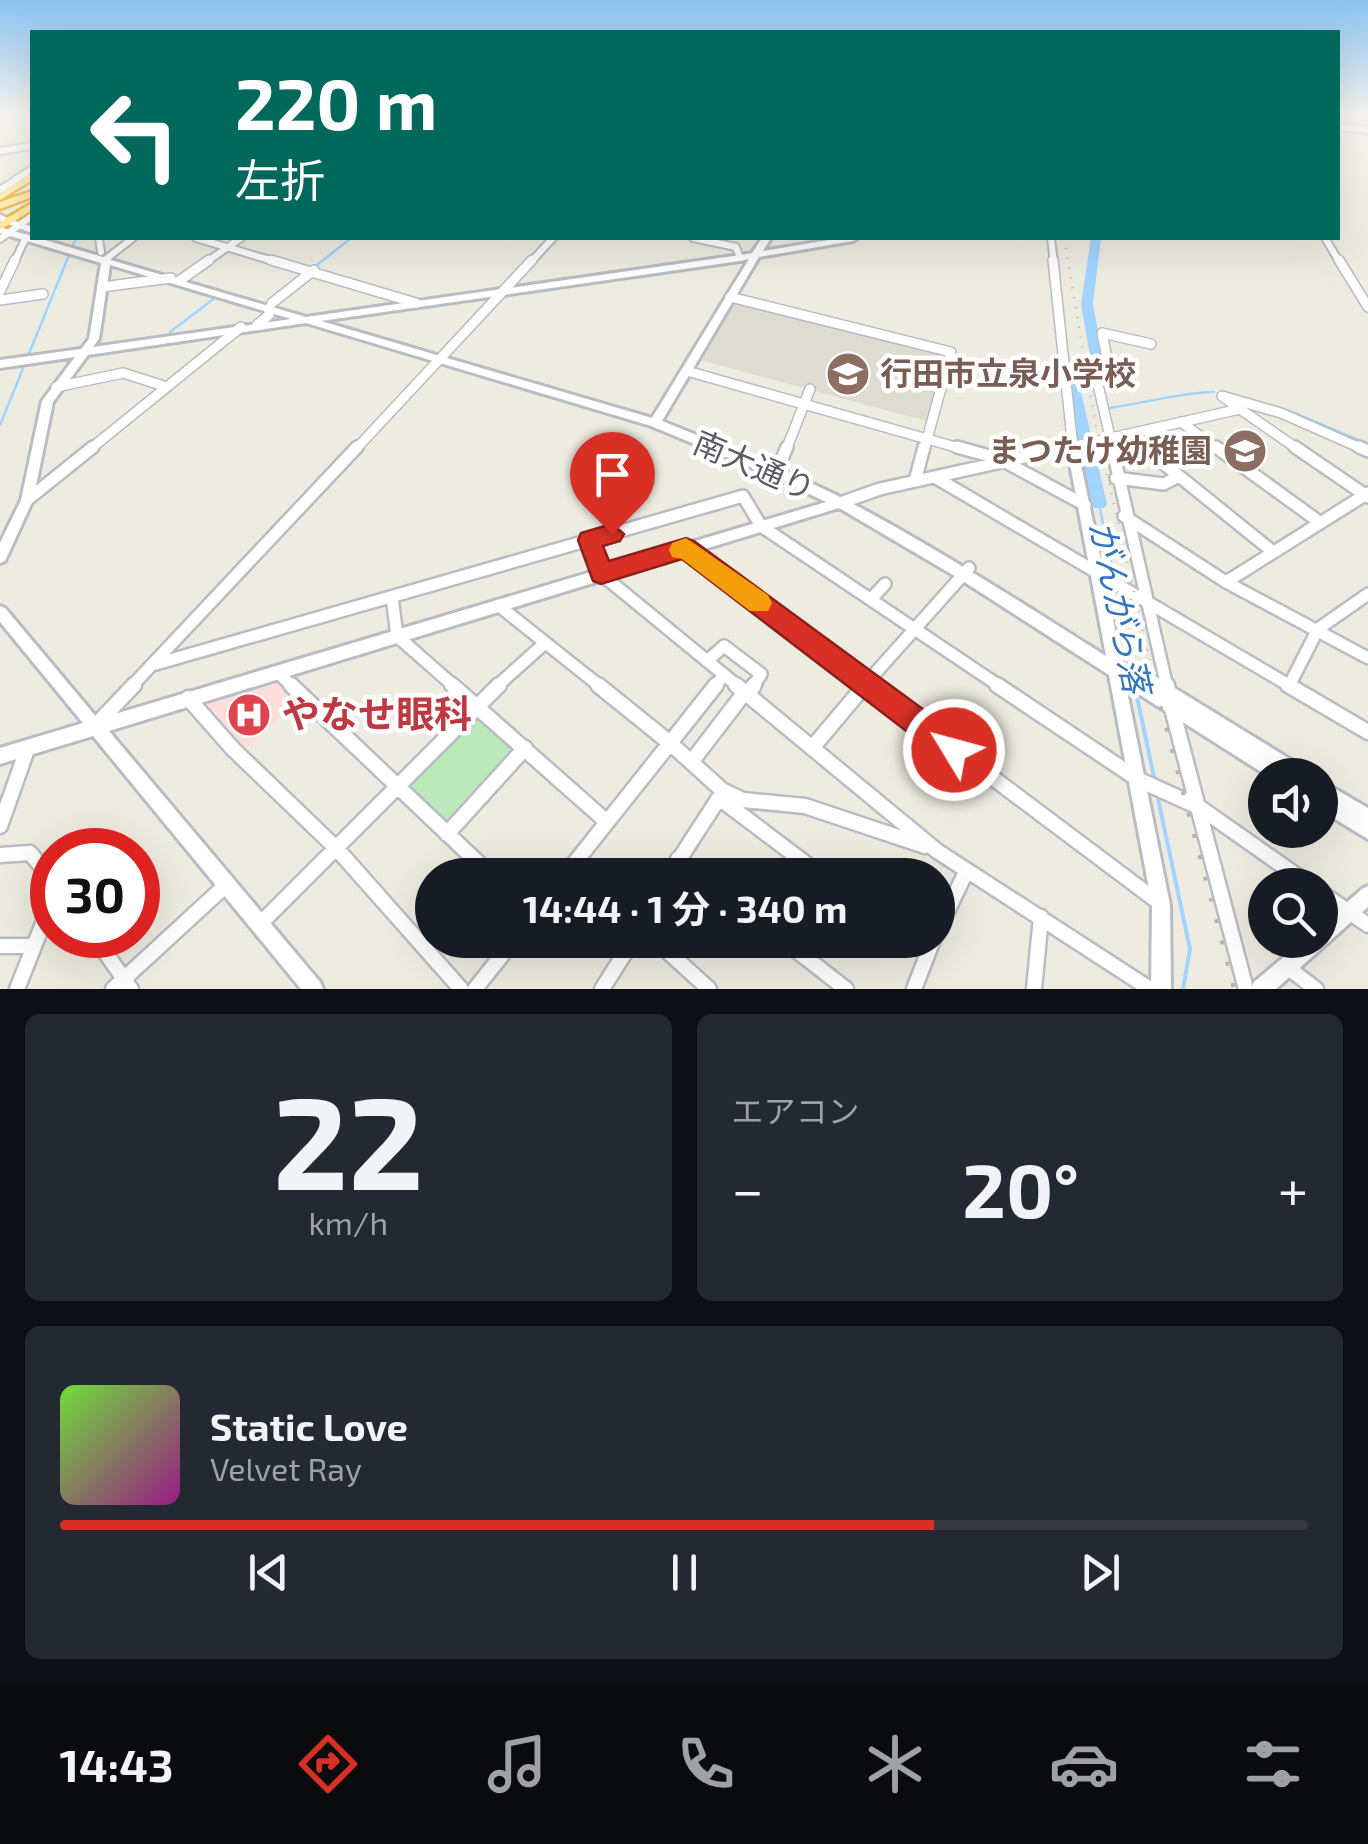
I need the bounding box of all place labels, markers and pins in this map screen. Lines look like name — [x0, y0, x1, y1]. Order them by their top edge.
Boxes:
school or university icon: 行田市立泉小学校 — [825, 351, 871, 397]
place label: 行田市立泉小学校 — [880, 353, 1136, 391]
school or university icon: まつたけ幼稚園 — [1222, 428, 1268, 474]
place label: まつたけ幼稚園 — [988, 430, 1212, 468]
pin — [570, 432, 655, 535]
place label: やなせ眼科 — [282, 690, 472, 736]
hospital icon: やなせ眼科 — [226, 692, 272, 738]

